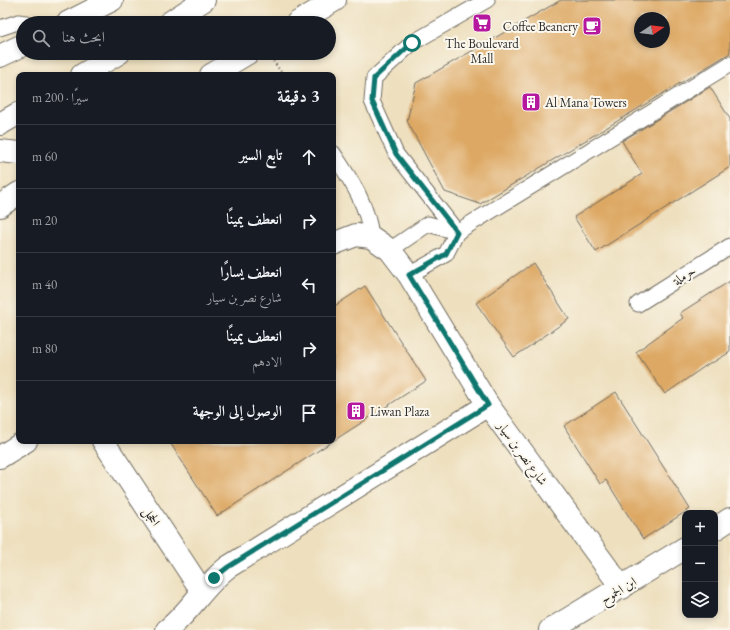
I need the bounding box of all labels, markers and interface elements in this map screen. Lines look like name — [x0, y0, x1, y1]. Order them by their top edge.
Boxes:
supermarket icon: The Boulevard Mall — [471, 12, 493, 34]
north arrow — [634, 12, 670, 48]
cafe icon: Coffee Beanery — [581, 15, 603, 37]
search box — [16, 16, 336, 60]
place label: Coffee Beanery — [503, 18, 578, 35]
icon: search — [30, 27, 52, 49]
text: ابحث هنا — [62, 27, 105, 46]
route start — [403, 34, 421, 52]
place label: The Boulevard Mall — [445, 35, 519, 67]
text: 3 دقيقة — [277, 85, 320, 107]
text: سيرًا · 200 m — [32, 89, 89, 106]
building icon: Al Mana Towers — [520, 91, 542, 113]
place label: Al Mana Towers — [544, 94, 627, 111]
text: تابع السير — [239, 145, 282, 164]
icon: ahead — [298, 146, 320, 168]
text: 60 m — [32, 148, 57, 165]
text: انعطف يمينًا — [226, 209, 282, 228]
icon: right — [298, 210, 320, 232]
text: 20 m — [32, 212, 57, 229]
text: انعطف يسارًا — [220, 262, 282, 281]
street label: حرملة — [669, 262, 699, 290]
icon: left — [298, 274, 320, 296]
text: 40 m — [32, 276, 57, 293]
text: شارع نصر بن سيار — [207, 289, 282, 306]
text: انعطف يمينًا — [226, 326, 282, 345]
icon: right — [298, 338, 320, 360]
text: 80 m — [32, 340, 57, 357]
text: الادهم — [252, 353, 282, 370]
building icon: Liwan Plaza — [345, 400, 367, 422]
text: الوصول إلى الوجهة — [193, 401, 282, 420]
icon: arrive — [298, 402, 320, 424]
place label: Liwan Plaza — [370, 403, 430, 420]
street label: شارع نصر بن سيار — [490, 416, 552, 490]
street label: الحجل — [138, 503, 164, 530]
map controls — [682, 510, 718, 618]
button: + — [682, 510, 718, 546]
button: − — [682, 546, 718, 582]
route end — [205, 569, 223, 587]
street label: ابن الجموح — [597, 573, 641, 610]
button: layers — [682, 582, 718, 618]

